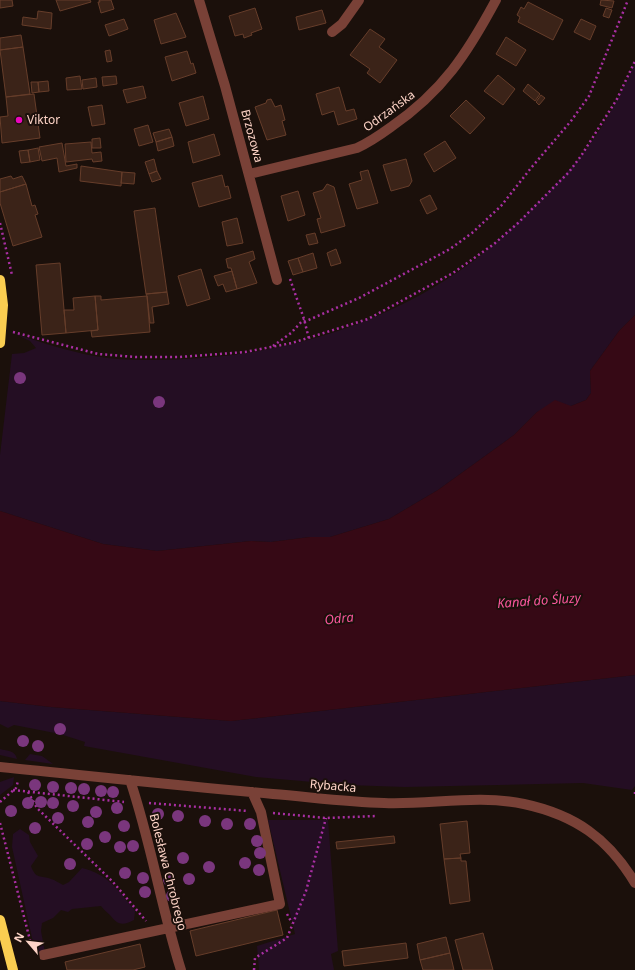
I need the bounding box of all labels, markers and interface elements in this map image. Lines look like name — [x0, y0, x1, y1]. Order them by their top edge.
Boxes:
street label: Odrzańska — [359, 86, 418, 135]
street label: Brzozowa — [237, 107, 268, 164]
place label: Viktor — [27, 111, 60, 128]
marker: Viktor — [14, 115, 24, 125]
water label: Kanał do Śluzy — [497, 588, 582, 612]
water label: Odra — [324, 607, 355, 628]
street label: Rybacka — [309, 775, 357, 796]
street label: Bolesława Chrobrego — [146, 811, 191, 932]
north arrow — [8, 922, 48, 962]
text: N — [10, 930, 27, 945]

